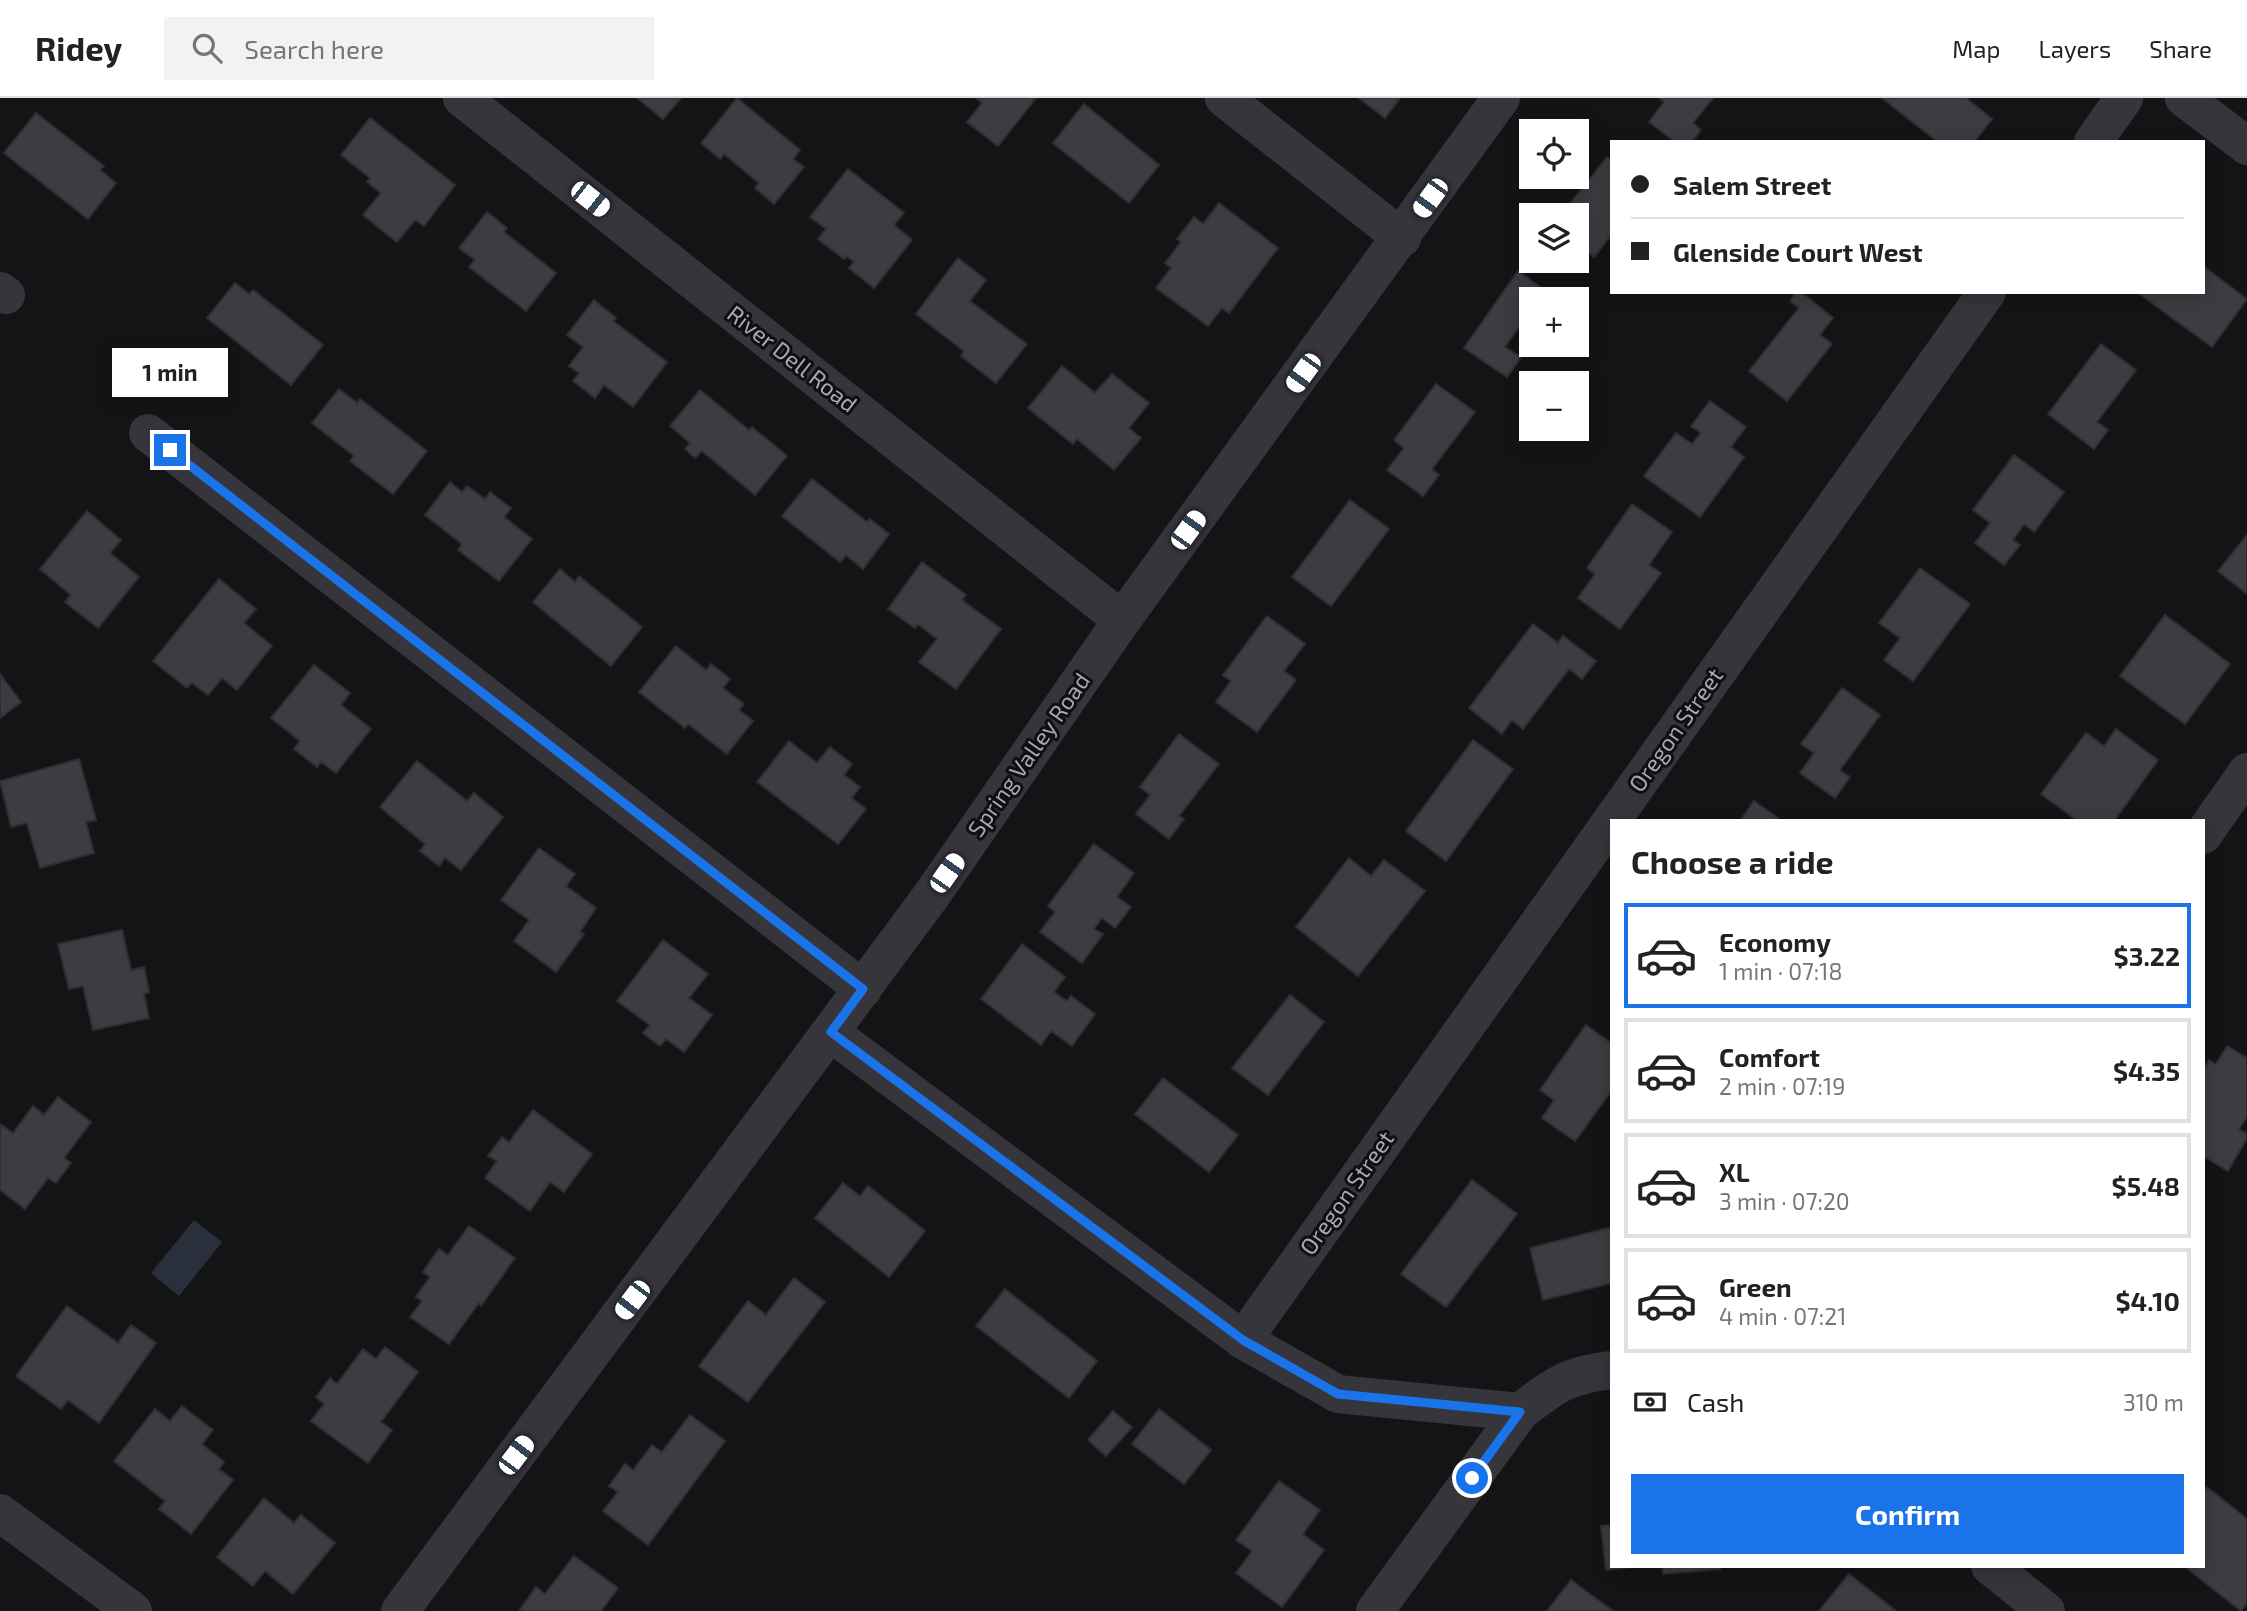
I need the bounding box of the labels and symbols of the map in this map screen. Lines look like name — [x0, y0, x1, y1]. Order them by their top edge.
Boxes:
car — [1410, 175, 1451, 221]
car — [567, 178, 614, 220]
street label: River Dell Road — [722, 299, 863, 418]
callout: 1 min — [112, 348, 228, 398]
car — [1283, 350, 1324, 396]
route end — [154, 434, 186, 466]
car — [1168, 507, 1209, 553]
street label: Oregon Street — [1622, 662, 1728, 797]
street label: Spring Valley Road — [961, 667, 1095, 842]
car — [927, 850, 968, 896]
street label: Oregon Street — [1293, 1125, 1399, 1260]
car — [611, 1277, 654, 1323]
car — [495, 1432, 538, 1478]
route start — [1456, 1462, 1488, 1494]

